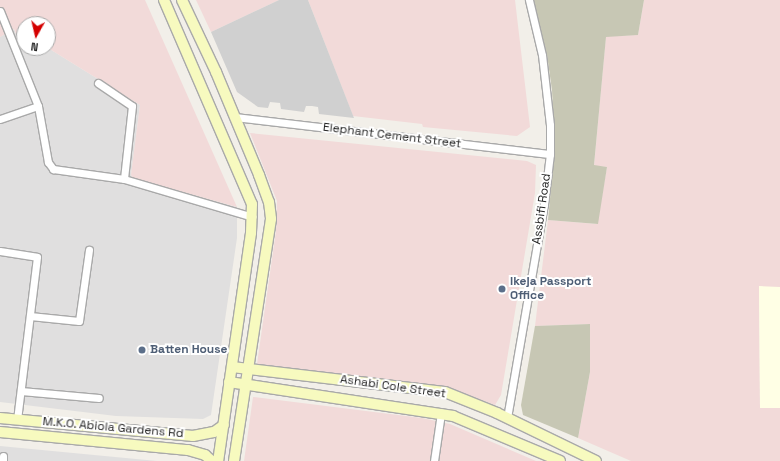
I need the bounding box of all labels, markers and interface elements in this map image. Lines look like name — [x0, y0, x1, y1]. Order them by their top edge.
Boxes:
north arrow — [16, 16, 56, 56]
text: N — [30, 39, 39, 54]
street label: Elephant Cement Street — [322, 120, 462, 152]
street label: Assbifi Road — [530, 173, 554, 245]
place label: Ikeja Passport Office — [510, 275, 592, 303]
marker: Ikeja Passport Office — [497, 284, 507, 294]
place label: Batten House — [150, 343, 227, 357]
marker: Batten House — [137, 345, 147, 355]
street label: Ashabi Cole Street — [339, 372, 447, 402]
street label: M.K.O. Abiola Gardens Rd — [42, 415, 184, 441]

